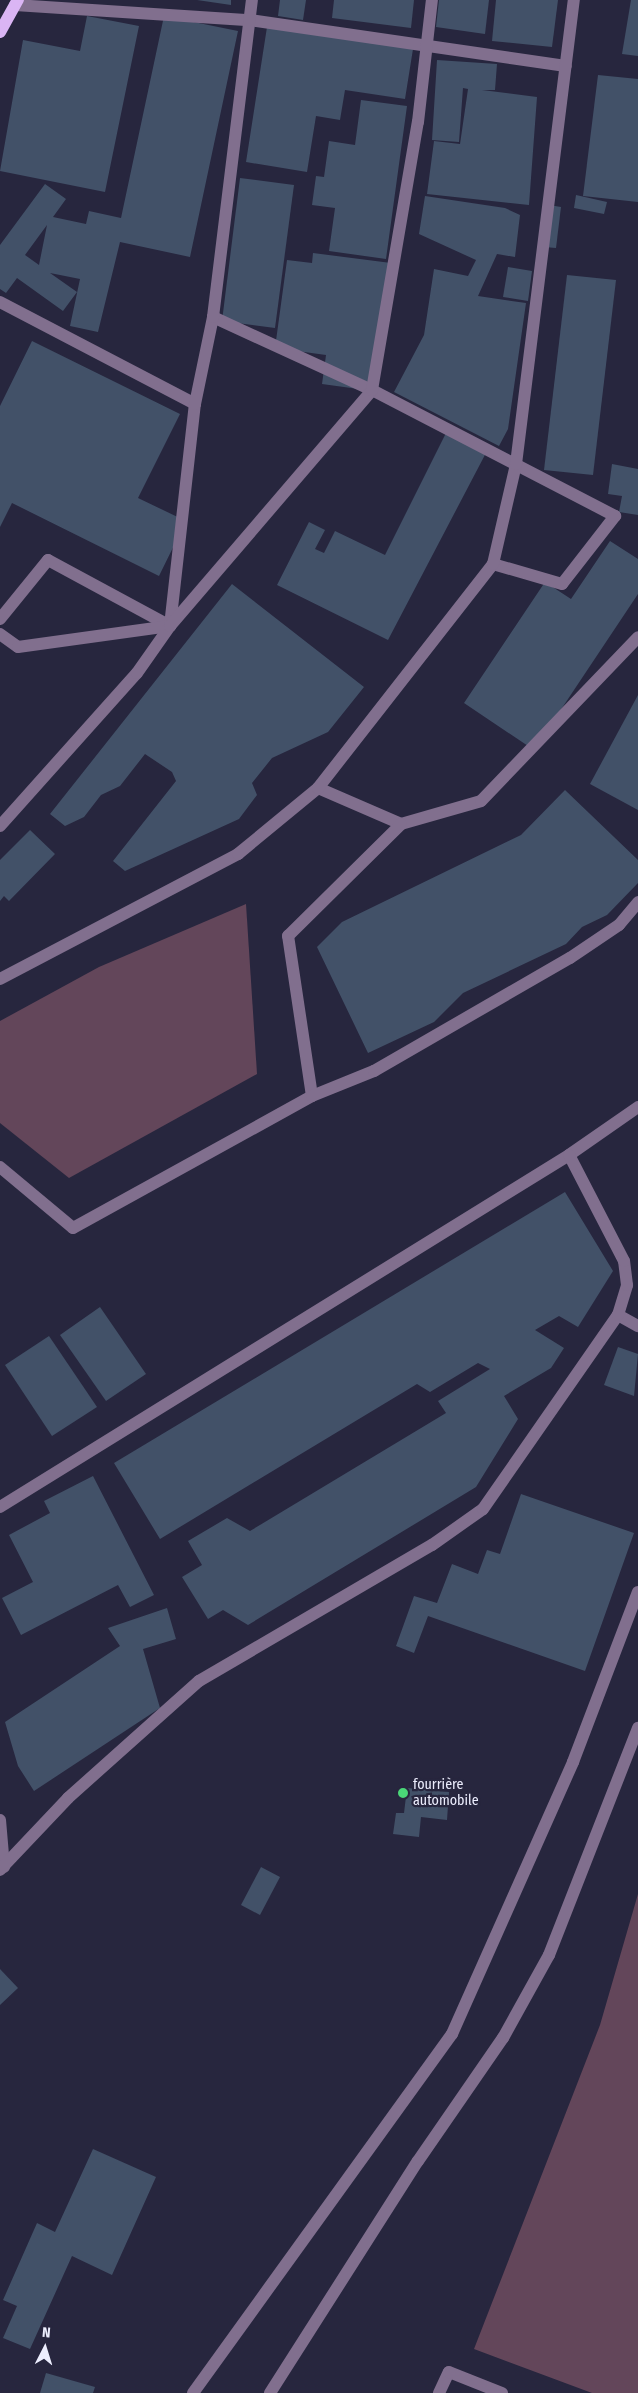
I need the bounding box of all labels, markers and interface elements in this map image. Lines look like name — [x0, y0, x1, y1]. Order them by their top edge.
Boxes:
place label: fourrière automobile — [413, 1777, 479, 1810]
marker: fourrière automobile — [397, 1787, 409, 1799]
north arrow — [20, 2323, 70, 2373]
text: N — [41, 2324, 51, 2341]

